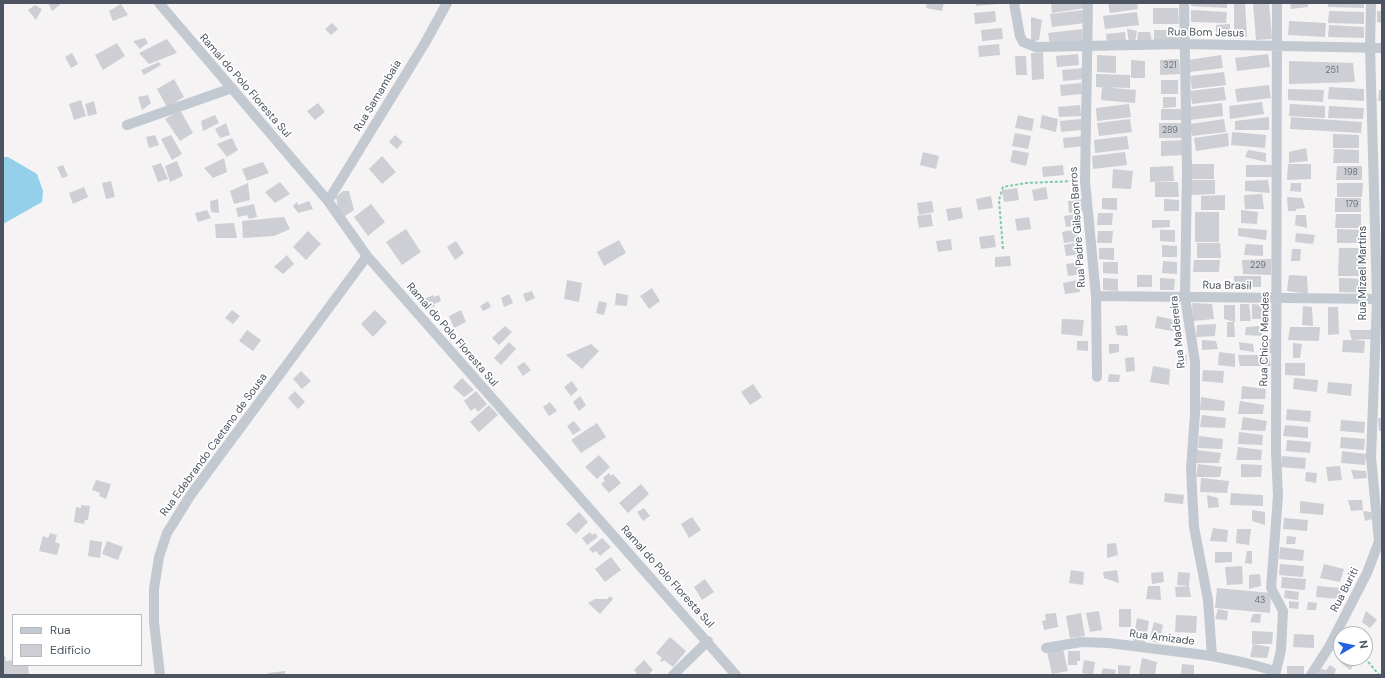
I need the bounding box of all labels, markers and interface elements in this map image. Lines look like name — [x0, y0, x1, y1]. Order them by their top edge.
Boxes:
street label: Rua Bom Jesus — [1168, 26, 1244, 40]
street label: Ramal do Polo Floresta Sul — [196, 31, 294, 141]
street label: Rua Samambaia — [351, 58, 405, 134]
house number: 321 — [1163, 61, 1177, 71]
house number: 251 — [1325, 66, 1339, 76]
house number: 289 — [1162, 126, 1178, 136]
street label: Rua Padre Gilson Barros — [1067, 166, 1089, 288]
house number: 198 — [1344, 168, 1358, 178]
house number: 179 — [1345, 200, 1359, 210]
street label: Rua Mizael Martins — [1356, 226, 1370, 320]
house number: 229 — [1250, 261, 1266, 271]
street label: Rua Brasil — [1202, 279, 1252, 293]
street label: Ramal do Polo Floresta Sul — [403, 280, 501, 390]
street label: Rua Chico Mendes — [1258, 291, 1272, 387]
street label: Rua Madereira — [1168, 295, 1188, 369]
street label: Rua Edebrando Caetano de Sousa — [158, 371, 270, 519]
street label: Ramal do Polo Floresta Sul — [618, 523, 716, 631]
street label: Rua Buriti — [1328, 565, 1362, 615]
house number: 43 — [1255, 596, 1265, 606]
legend — [12, 614, 142, 666]
text: Rua — [50, 622, 71, 638]
north arrow — [1333, 626, 1373, 666]
street label: Rua Amizade — [1129, 627, 1195, 649]
text: N — [1356, 639, 1371, 649]
text: Edifício — [50, 642, 91, 658]

